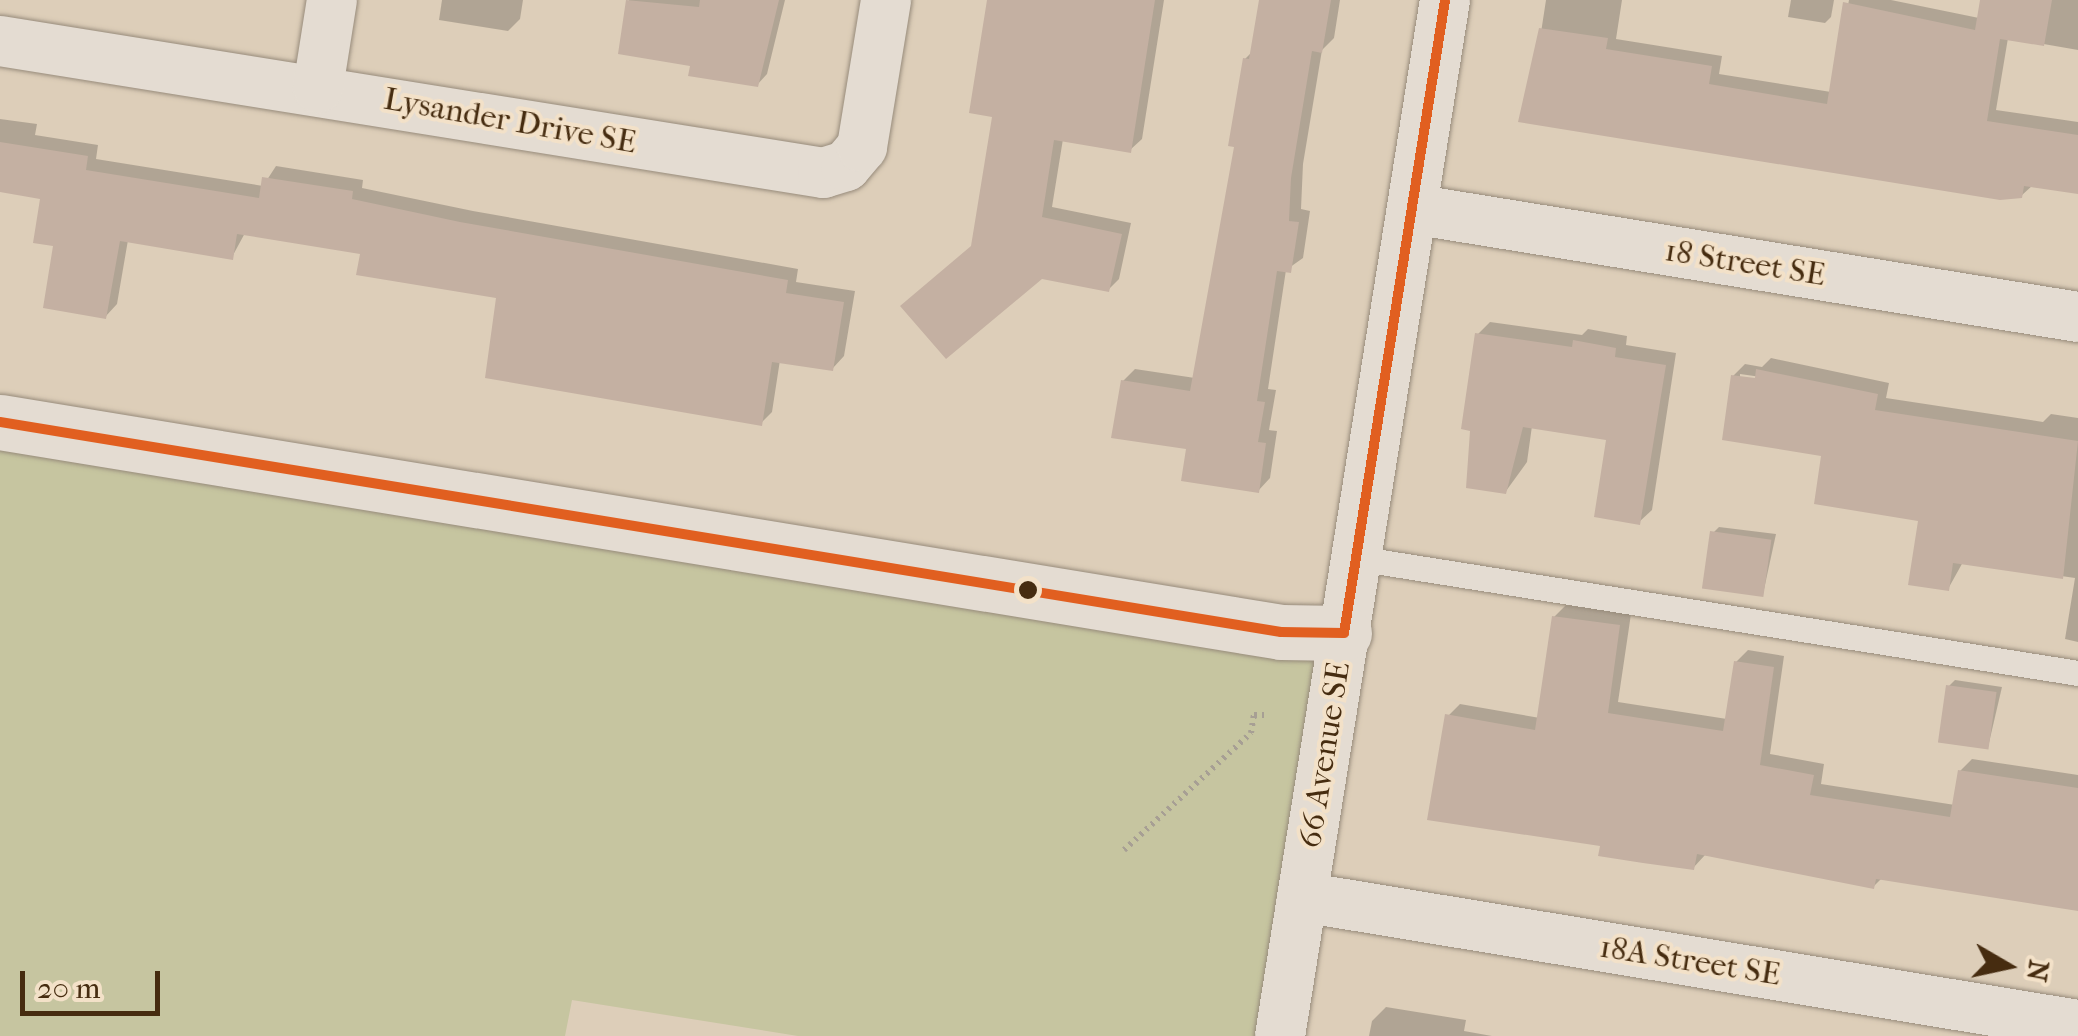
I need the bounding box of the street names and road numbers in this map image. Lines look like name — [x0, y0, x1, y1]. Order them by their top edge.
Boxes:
street label: Lysander Drive SE — [381, 80, 639, 162]
street label: 18 Street SE — [1662, 231, 1828, 295]
street label: 66 Avenue SE — [1291, 659, 1359, 851]
street label: 18A Street SE — [1597, 928, 1783, 994]

